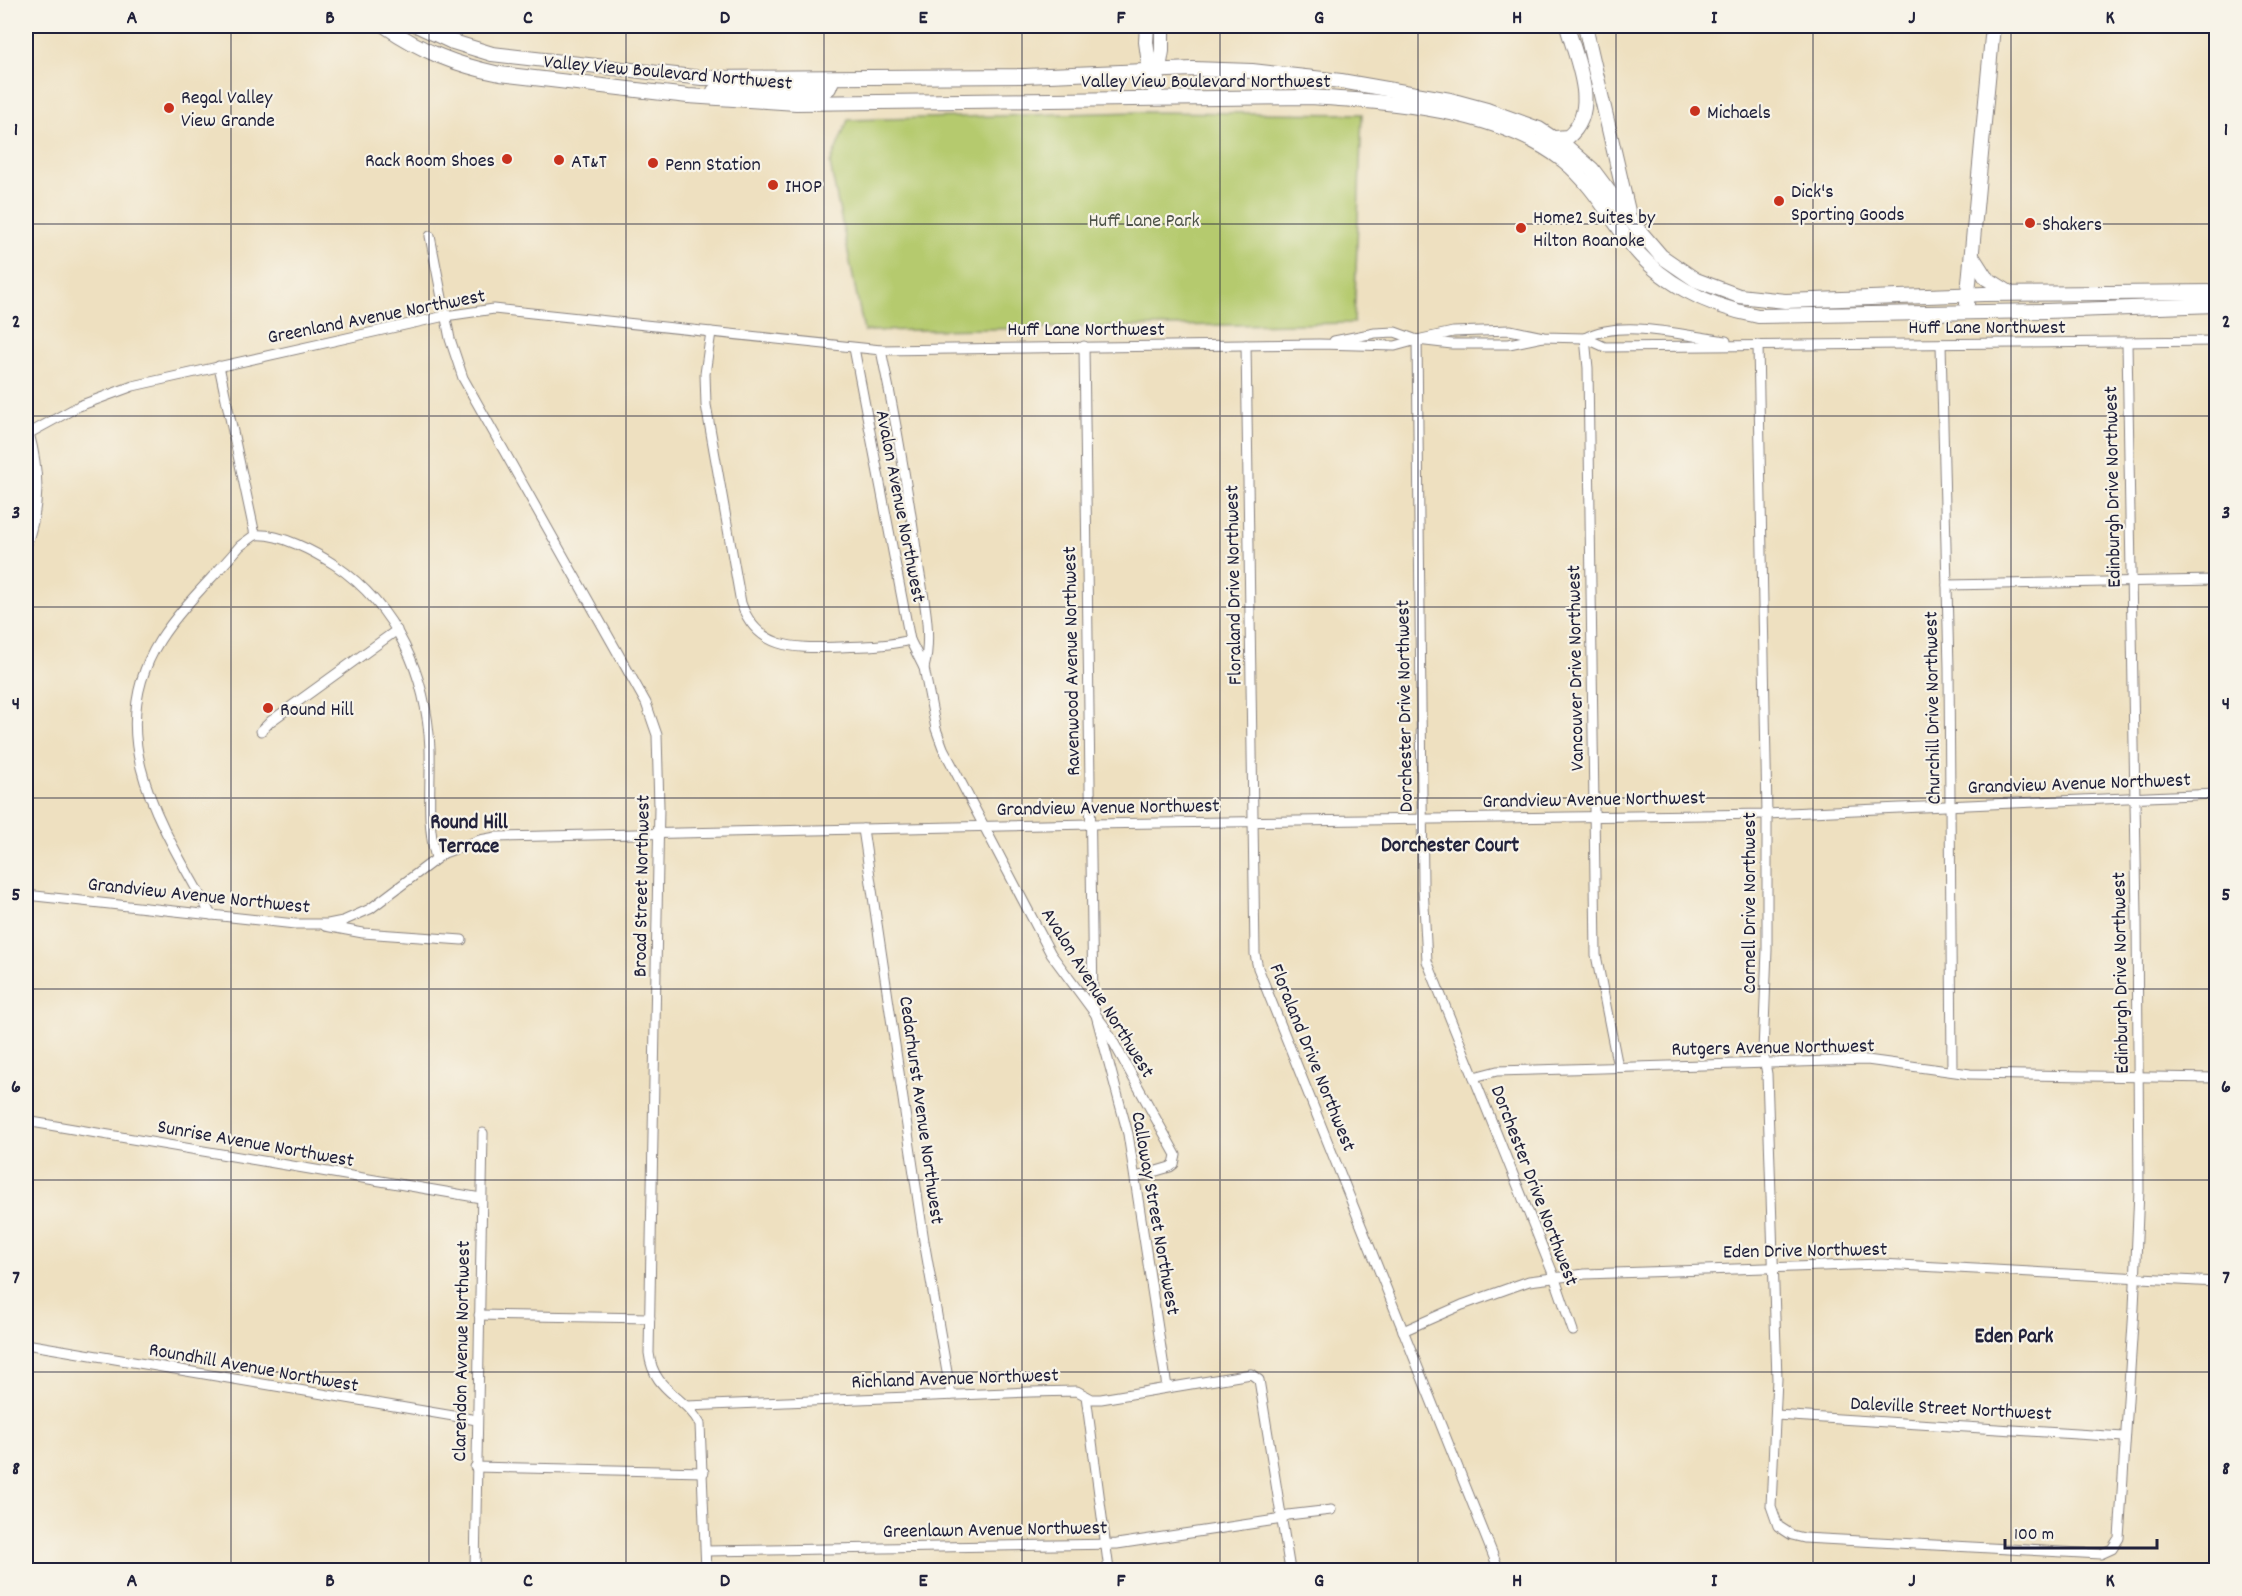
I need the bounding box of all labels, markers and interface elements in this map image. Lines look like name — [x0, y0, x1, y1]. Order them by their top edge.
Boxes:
text: A — [127, 5, 138, 33]
text: B — [325, 5, 335, 33]
text: C — [523, 5, 533, 33]
text: D — [720, 5, 731, 33]
text: E — [918, 5, 928, 33]
text: F — [1117, 5, 1127, 33]
text: G — [1314, 5, 1324, 33]
text: H — [1512, 5, 1522, 33]
text: I — [1711, 5, 1718, 33]
text: J — [1908, 5, 1916, 33]
text: K — [2105, 5, 2115, 33]
street label: Valley View Boulevard Northwest — [542, 49, 793, 99]
street label: Valley View Boulevard Northwest — [1081, 69, 1331, 97]
place label: Regal Valley View Grande — [181, 85, 275, 136]
place label: Michaels — [1707, 100, 1771, 128]
marker: Regal Valley View Grande — [162, 101, 176, 115]
marker: Michaels — [1688, 104, 1702, 118]
text: 1 — [14, 117, 18, 145]
text: 1 — [2224, 117, 2228, 145]
place label: Rack Room Shoes — [365, 148, 495, 176]
place label: AT&T — [571, 149, 607, 177]
marker: Rack Room Shoes — [500, 152, 514, 166]
place label: Penn Station — [665, 152, 761, 180]
marker: AT&T — [552, 153, 566, 167]
marker: Penn Station — [646, 156, 660, 170]
place label: IHOP — [785, 174, 822, 202]
marker: IHOP — [766, 178, 780, 192]
place label: Dick's Sporting Goods — [1791, 179, 1905, 230]
marker: Dick's Sporting Goods — [1772, 194, 1786, 208]
place label: Home2 Suites by Hilton Roanoke — [1533, 205, 1656, 256]
park label: Huff Lane Park — [1088, 208, 1200, 236]
place label: Shakers — [2042, 212, 2102, 240]
marker: Shakers — [2023, 216, 2037, 230]
marker: Home2 Suites by Hilton Roanoke — [1514, 221, 1528, 235]
street label: Greenland Avenue Northwest — [265, 283, 488, 353]
text: 2 — [12, 309, 20, 337]
text: 2 — [2222, 309, 2230, 337]
street label: Huff Lane Northwest — [1908, 315, 2066, 343]
street label: Huff Lane Northwest — [1007, 317, 1165, 345]
street label: Edinburgh Drive Northwest — [2098, 386, 2130, 588]
street label: Avalon Avenue Northwest — [867, 408, 931, 605]
street label: Floraland Drive Northwest — [1219, 485, 1251, 685]
text: 3 — [12, 500, 20, 528]
text: 3 — [2222, 500, 2230, 528]
street label: Ravenwood Avenue Northwest — [1057, 546, 1089, 776]
street label: Vancouver Drive Northwest — [1561, 565, 1593, 771]
street label: Dorchester Drive Northwest — [1390, 599, 1422, 812]
street label: Churchill Drive Northwest — [1918, 611, 1950, 805]
text: 4 — [12, 691, 20, 719]
text: 4 — [2222, 691, 2230, 719]
place label: Round Hill — [280, 697, 354, 725]
marker: Round Hill — [261, 701, 275, 715]
street label: Grandview Avenue Northwest — [1967, 767, 2191, 803]
street label: Grandview Avenue Northwest — [1482, 785, 1706, 817]
street label: Grandview Avenue Northwest — [996, 793, 1220, 825]
street label: Broad Street Northwest — [627, 795, 659, 978]
district label: Round Hill Terrace — [430, 809, 509, 863]
street label: Cornell Drive Northwest — [1737, 812, 1765, 994]
district label: Dorchester Court — [1381, 832, 1519, 862]
street label: Grandview Avenue Northwest — [86, 871, 311, 923]
street label: Edinburgh Drive Northwest — [2106, 872, 2138, 1074]
text: 5 — [11, 882, 21, 910]
text: 5 — [2221, 882, 2231, 910]
street label: Avalon Avenue Northwest — [1033, 903, 1160, 1084]
street label: Floraland Drive Northwest — [1261, 960, 1362, 1156]
street label: Cedarhurst Avenue Northwest — [890, 995, 950, 1226]
street label: Rutgers Avenue Northwest — [1671, 1033, 1875, 1065]
text: 6 — [11, 1074, 21, 1102]
text: 6 — [2221, 1074, 2231, 1102]
street label: Dorchester Drive Northwest — [1482, 1082, 1584, 1290]
street label: Calloway Street Northwest — [1122, 1110, 1186, 1317]
street label: Sunrise Avenue Northwest — [155, 1114, 356, 1176]
street label: Eden Drive Northwest — [1723, 1237, 1887, 1267]
street label: Clarendon Avenue Northwest — [447, 1240, 479, 1462]
text: 7 — [12, 1265, 20, 1293]
text: 7 — [2222, 1265, 2230, 1293]
district label: Eden Park — [1975, 1323, 2054, 1353]
street label: Roundhill Avenue Northwest — [146, 1337, 360, 1401]
street label: Richland Avenue Northwest — [851, 1362, 1059, 1398]
street label: Daleville Street Northwest — [1849, 1391, 2052, 1429]
text: 8 — [12, 1456, 20, 1484]
text: 8 — [2222, 1456, 2230, 1484]
scale bar — [2005, 1512, 2156, 1550]
street label: Greenlawn Avenue Northwest — [882, 1515, 1108, 1547]
text: 100 m — [2014, 1523, 2054, 1548]
text: A — [127, 1568, 138, 1596]
text: B — [325, 1568, 335, 1596]
text: C — [523, 1568, 533, 1596]
text: D — [720, 1568, 731, 1596]
text: E — [918, 1568, 928, 1596]
text: F — [1117, 1568, 1127, 1596]
text: G — [1314, 1568, 1324, 1596]
text: H — [1512, 1568, 1522, 1596]
text: I — [1711, 1568, 1718, 1596]
text: J — [1908, 1568, 1916, 1596]
text: K — [2105, 1568, 2115, 1596]

